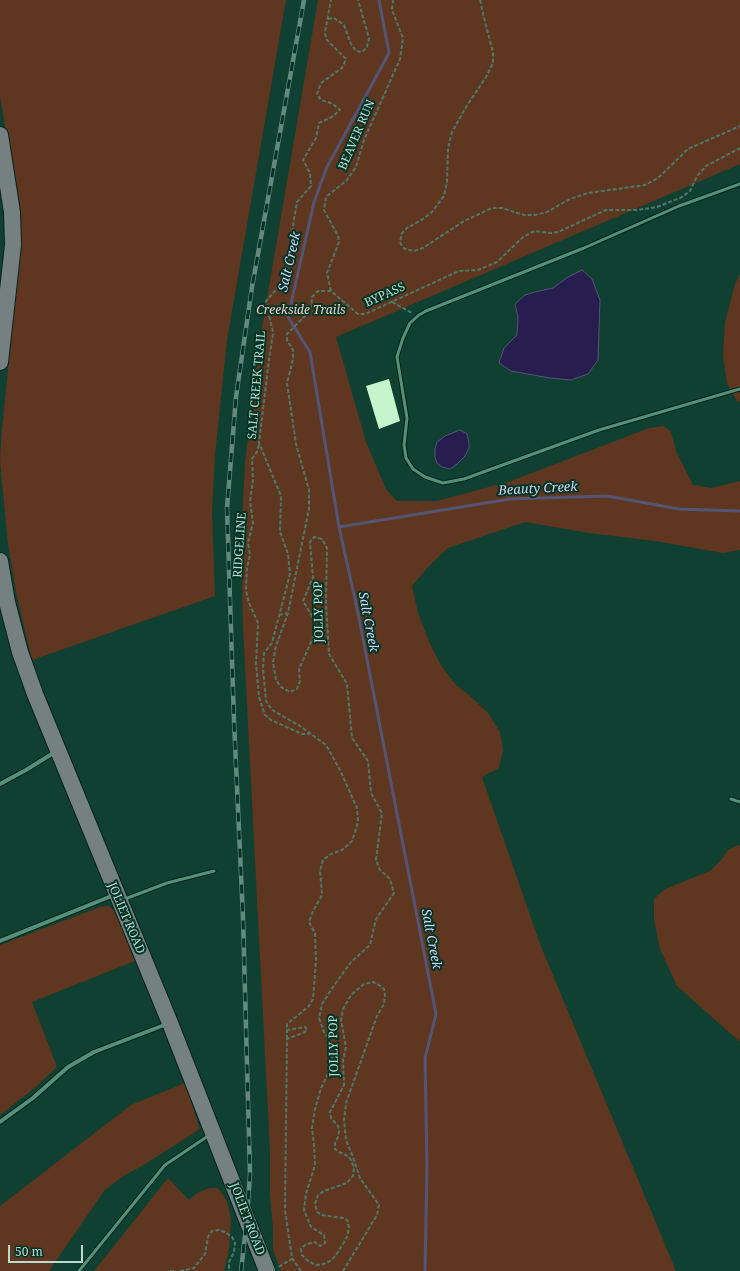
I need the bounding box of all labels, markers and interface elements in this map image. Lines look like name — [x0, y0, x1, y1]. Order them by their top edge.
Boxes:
street label: BEAVER RUN — [336, 98, 378, 172]
water label: Salt Creek — [276, 231, 304, 293]
street label: BYPASS — [362, 280, 408, 310]
park label: Creekside Trails — [256, 304, 346, 318]
street label: SALT CREEK TRAIL — [245, 330, 269, 440]
water label: Beauty Creek — [498, 479, 578, 499]
street label: RIDGELINE — [231, 512, 249, 578]
street label: JOLLY POP — [311, 581, 327, 643]
water label: Salt Creek — [355, 591, 381, 653]
street label: JOLIET ROAD — [104, 880, 148, 956]
water label: Salt Creek — [418, 908, 444, 970]
street label: JOLLY POP — [326, 1015, 342, 1077]
street label: JOLIET ROAD — [227, 1181, 267, 1257]
scale bar — [10, 1237, 85, 1263]
text: 50 m — [15, 1243, 43, 1260]

